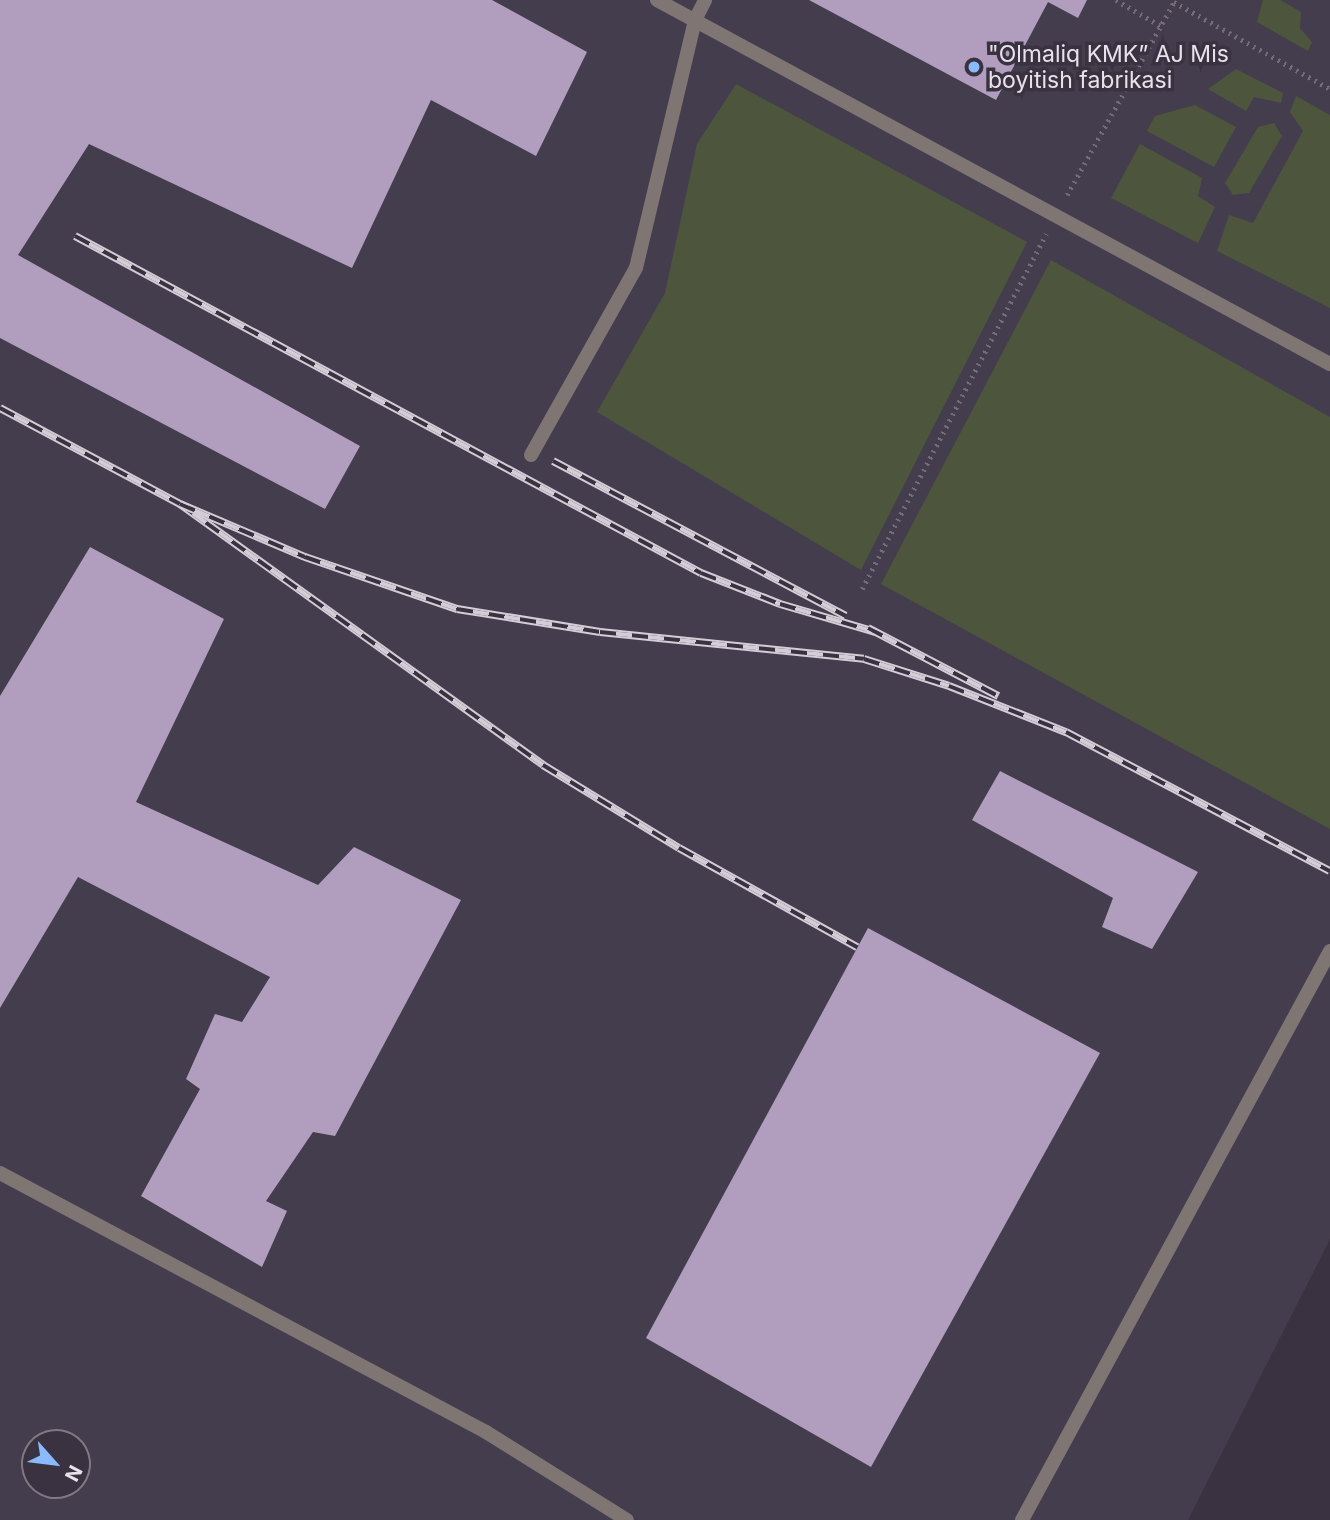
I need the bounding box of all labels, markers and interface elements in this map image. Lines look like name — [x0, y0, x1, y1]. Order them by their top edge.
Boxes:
place label: "Olmaliq KMK” AJ Mis boyitish fabrikasi — [988, 40, 1229, 94]
marker: "Olmaliq KMK” AJ Mis boyitish fabrikasi — [966, 59, 982, 75]
north arrow — [21, 1429, 91, 1499]
text: N — [60, 1461, 87, 1485]

